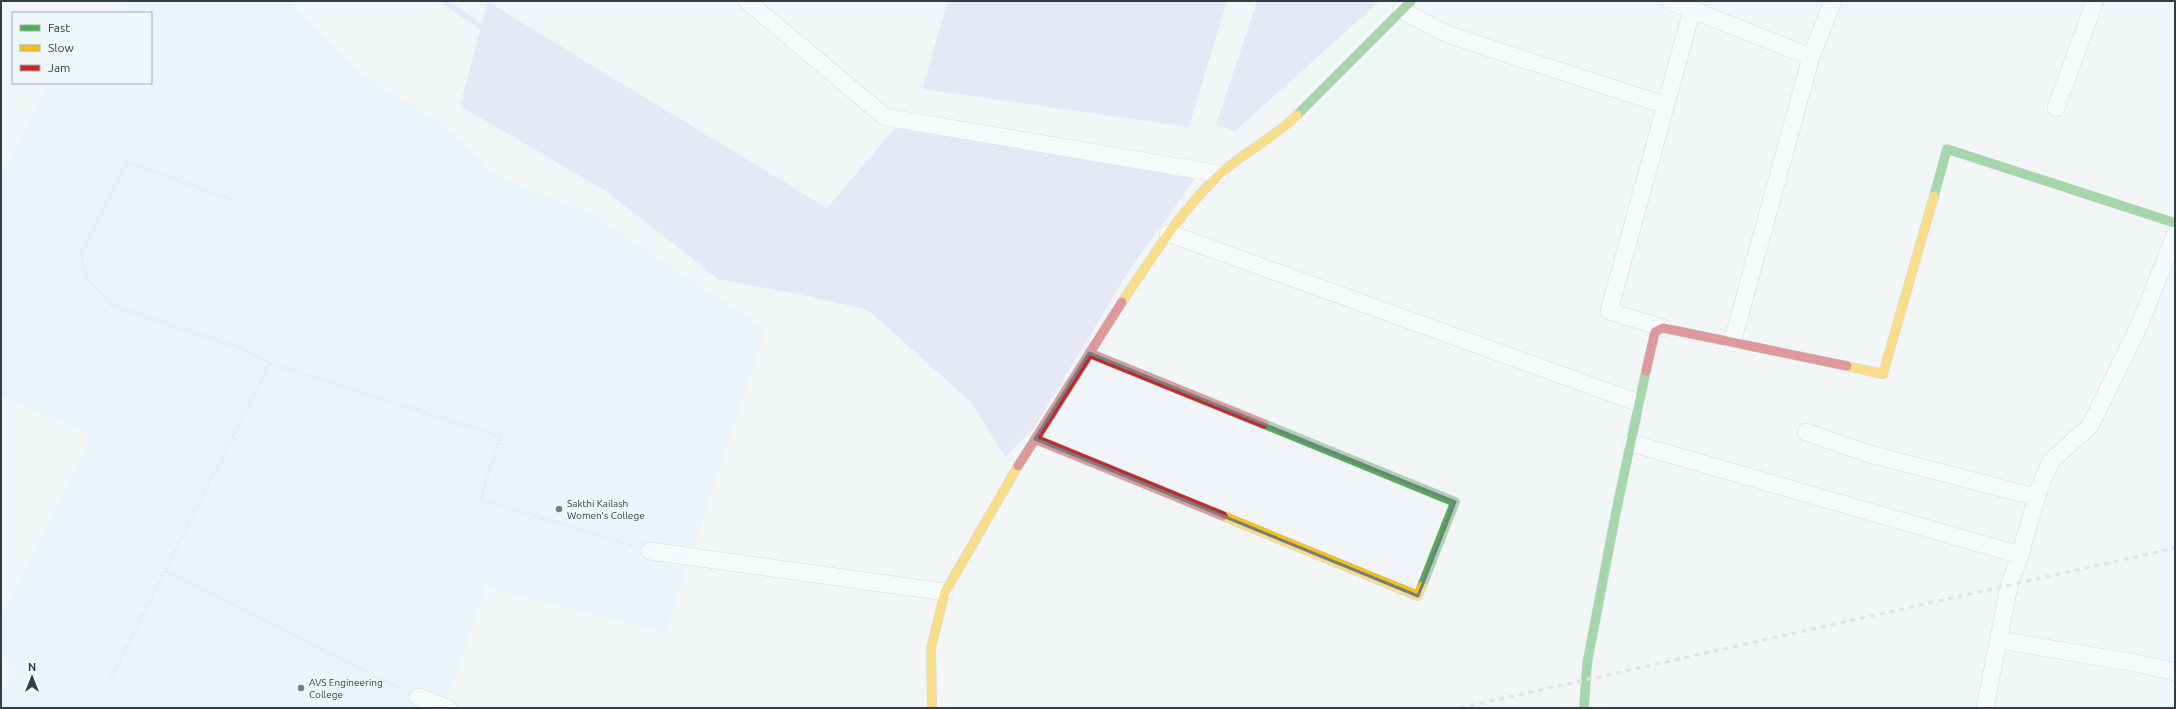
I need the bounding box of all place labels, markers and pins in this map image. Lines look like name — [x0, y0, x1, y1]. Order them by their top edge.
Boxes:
place label: Sakthi Kailash Women's College — [567, 498, 645, 521]
marker: Sakthi Kailash Women's College — [554, 504, 564, 514]
place label: AVS Engineering College — [309, 677, 383, 700]
marker: AVS Engineering College — [296, 683, 306, 693]

